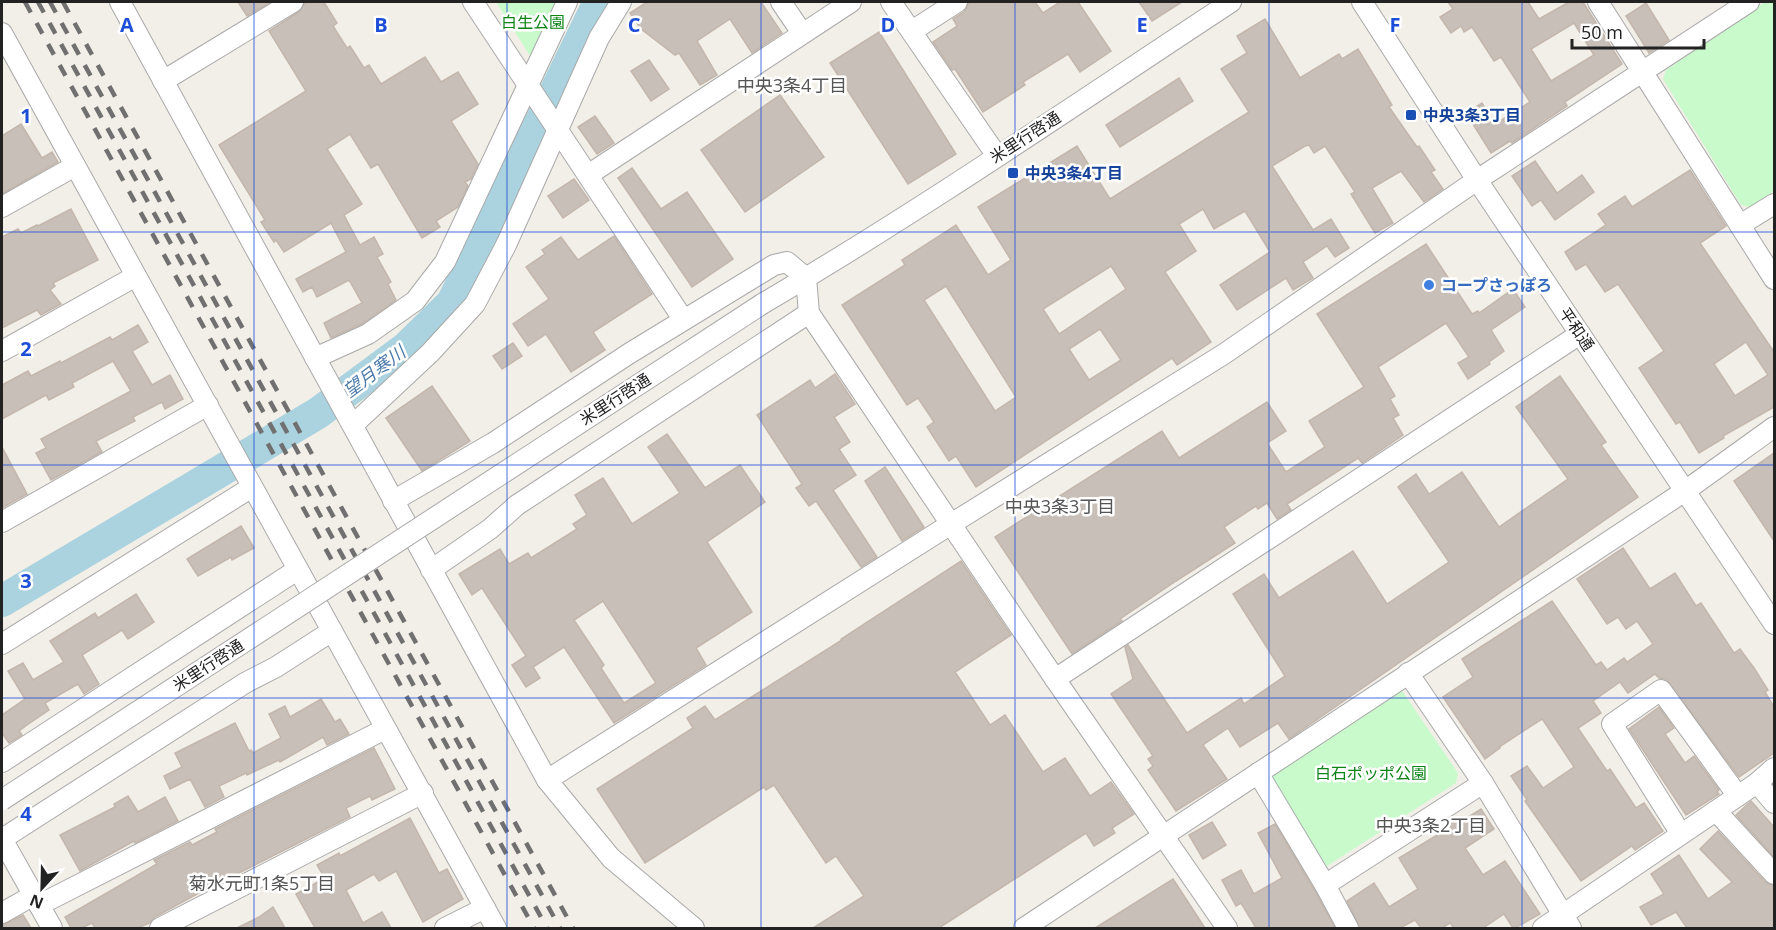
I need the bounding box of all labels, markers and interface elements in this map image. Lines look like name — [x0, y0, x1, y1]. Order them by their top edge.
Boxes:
text: A — [120, 11, 134, 38]
text: B — [374, 11, 388, 38]
park label: 白生公園 — [501, 11, 565, 33]
text: C — [628, 11, 641, 38]
text: D — [881, 11, 895, 38]
text: E — [1136, 11, 1148, 38]
text: F — [1390, 11, 1400, 38]
scale bar — [1572, 12, 1704, 50]
text: 50 m — [1581, 20, 1623, 44]
district label: 中央3条4丁目 — [737, 73, 847, 97]
text: 1 — [20, 102, 32, 129]
place label: 中央3条3丁目 — [1423, 104, 1521, 126]
street label: 米里行啓通 — [985, 106, 1065, 168]
marker: 中央3条3丁目 — [1404, 108, 1418, 122]
place label: 中央3条4丁目 — [1025, 162, 1123, 184]
marker: 中央3条4丁目 — [1006, 166, 1020, 180]
place label: コープさっぽろ — [1441, 274, 1552, 296]
marker: コープさっぽろ — [1422, 278, 1436, 292]
street label: 平和通 — [1554, 303, 1600, 355]
text: 2 — [20, 335, 32, 362]
water label: 望月寒川 — [338, 339, 412, 402]
street label: 米里行啓通 — [575, 368, 655, 430]
district label: 中央3条3丁目 — [1005, 494, 1115, 518]
text: 3 — [20, 567, 32, 594]
street label: 米里行啓通 — [168, 634, 248, 696]
park label: 白石ポッポ公園 — [1315, 762, 1427, 784]
text: 4 — [20, 800, 32, 827]
district label: 中央3条2丁目 — [1376, 813, 1486, 837]
north arrow — [12, 858, 72, 918]
district label: 菊水元町1条5丁目 — [189, 871, 335, 895]
text: N — [26, 889, 47, 915]

